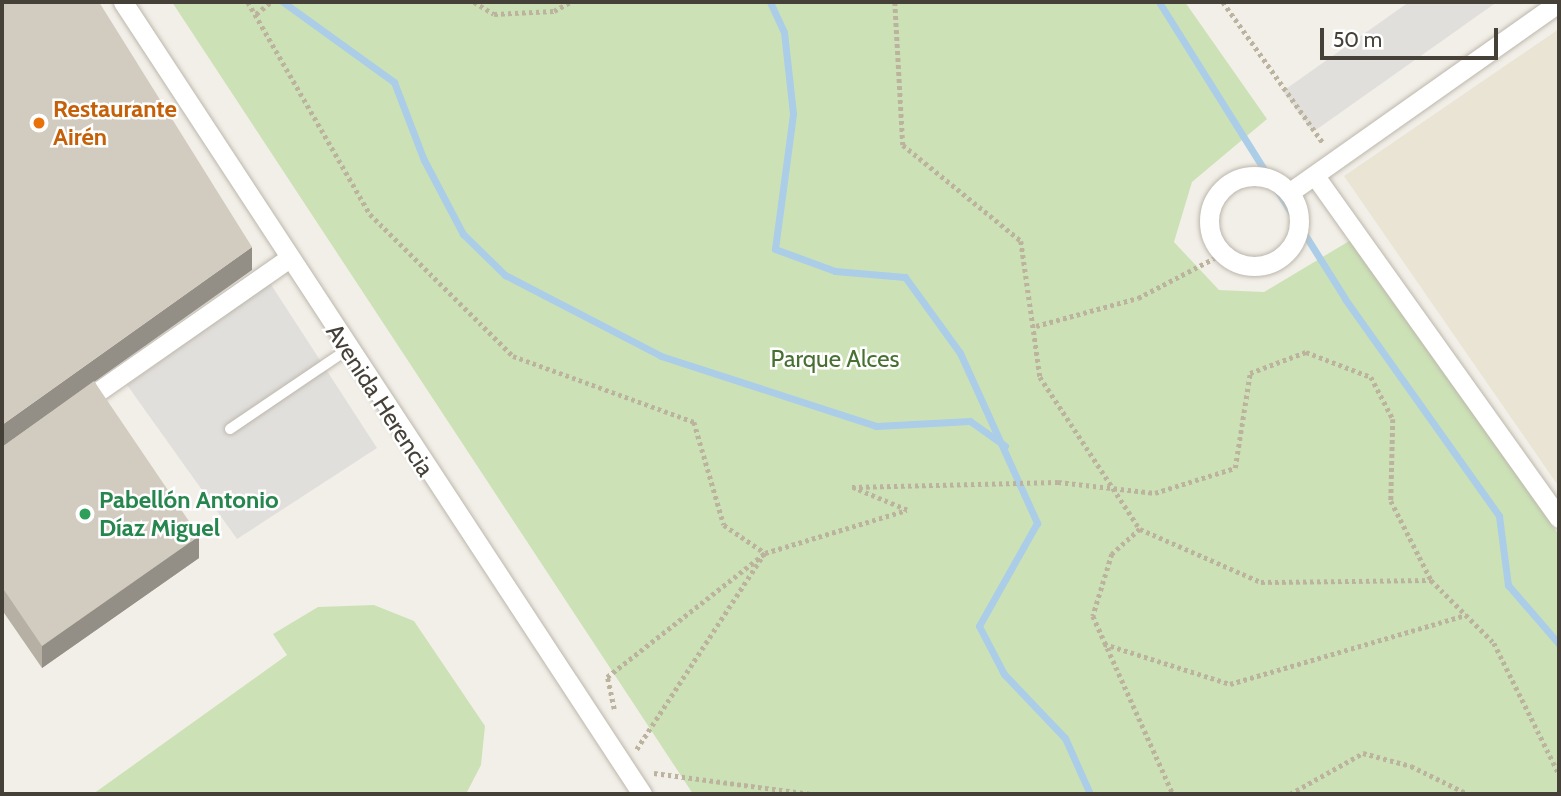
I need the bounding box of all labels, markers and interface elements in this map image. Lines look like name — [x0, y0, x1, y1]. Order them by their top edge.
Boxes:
scale bar — [1323, 14, 1502, 58]
text: 50 m — [1333, 27, 1382, 52]
place label: Restaurante Airén — [53, 95, 177, 151]
marker: Restaurante Airén — [31, 115, 47, 131]
street label: Avenida Herencia — [320, 318, 440, 482]
park label: Parque Alces — [771, 345, 899, 373]
place label: Pabellón Antonio Díaz Miguel — [99, 486, 279, 542]
marker: Pabellón Antonio Díaz Miguel — [77, 506, 93, 522]

